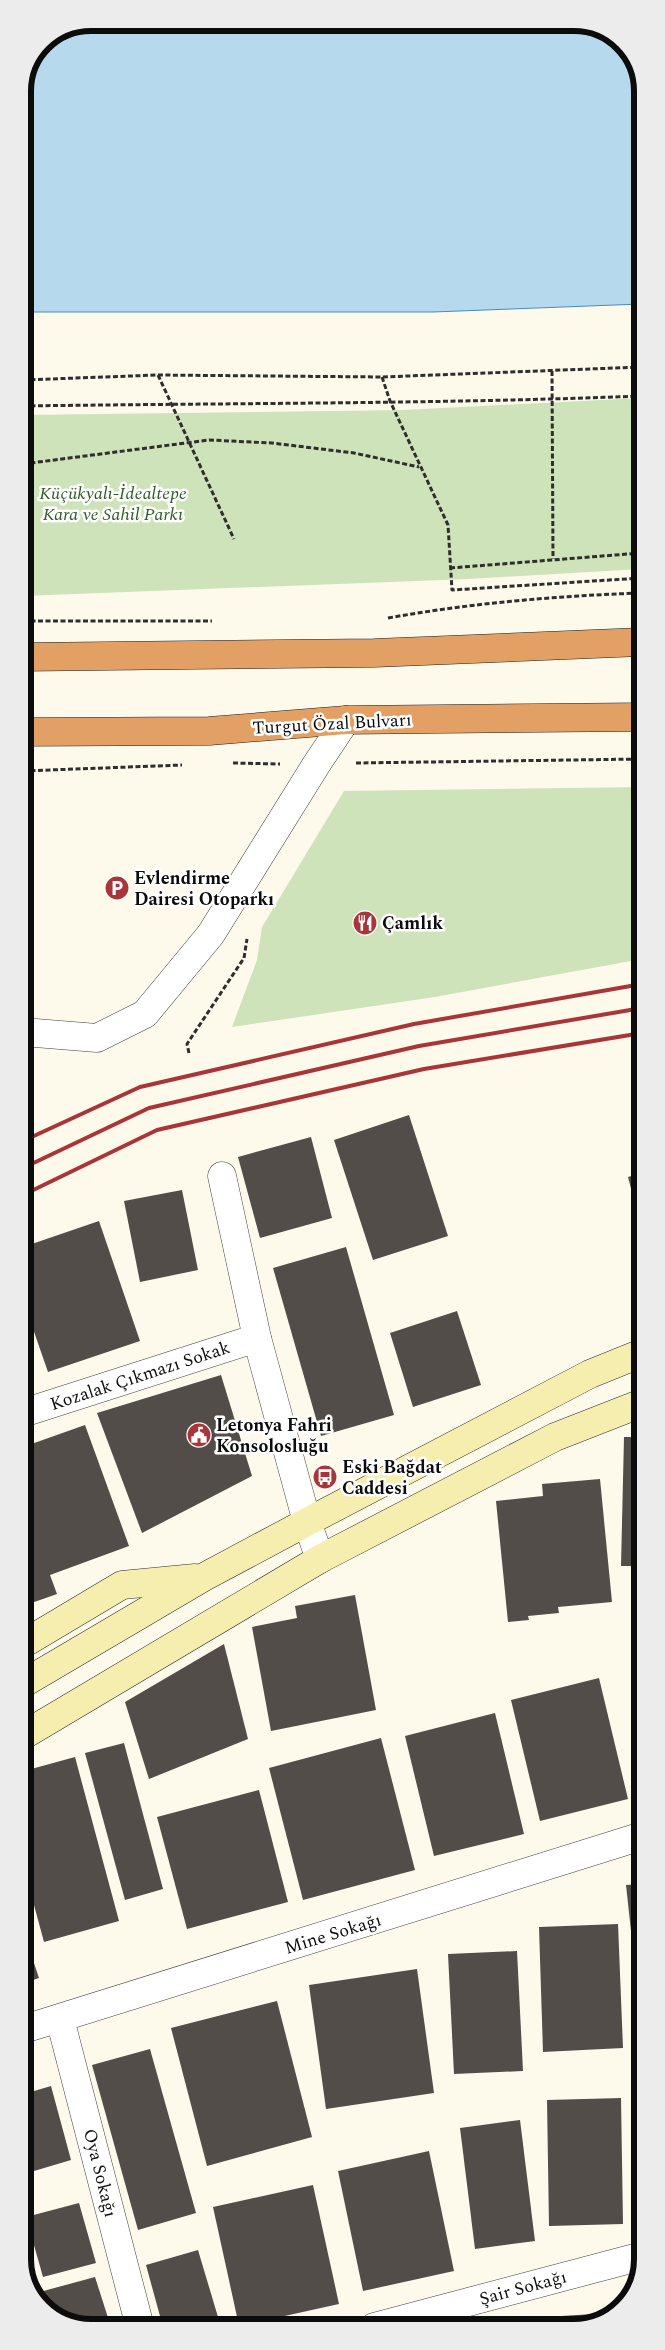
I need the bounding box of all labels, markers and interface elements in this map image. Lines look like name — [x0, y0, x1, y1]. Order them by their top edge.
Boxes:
park label: Küçükyalı-İdealtepe Kara ve Sahil Parkı — [39, 480, 187, 528]
street label: Turgut Özal Bulvarı — [252, 706, 412, 742]
place label: Evlendirme Dairesi Otoparkı — [134, 865, 274, 913]
parking icon: Evlendirme Dairesi Otoparkı — [104, 875, 130, 901]
restaurant icon: Çamlık — [352, 910, 378, 936]
place label: Çamlık — [382, 910, 443, 937]
street label: Kozalak Çıkmazı Sokak — [47, 1334, 233, 1418]
place label: Letonya Fahri Konsolosluğu — [216, 1412, 332, 1460]
public building icon: Letonya Fahri Konsolosluğu — [186, 1422, 212, 1448]
place label: Eski Bağdat Caddesi — [342, 1454, 442, 1502]
bus stop icon: Eski Bağdat Caddesi — [312, 1464, 338, 1490]
street label: Mine Sokağı — [281, 1906, 385, 1962]
street label: Oya Sokağı — [76, 2126, 124, 2220]
street label: Şair Sokağı — [476, 2263, 570, 2313]

